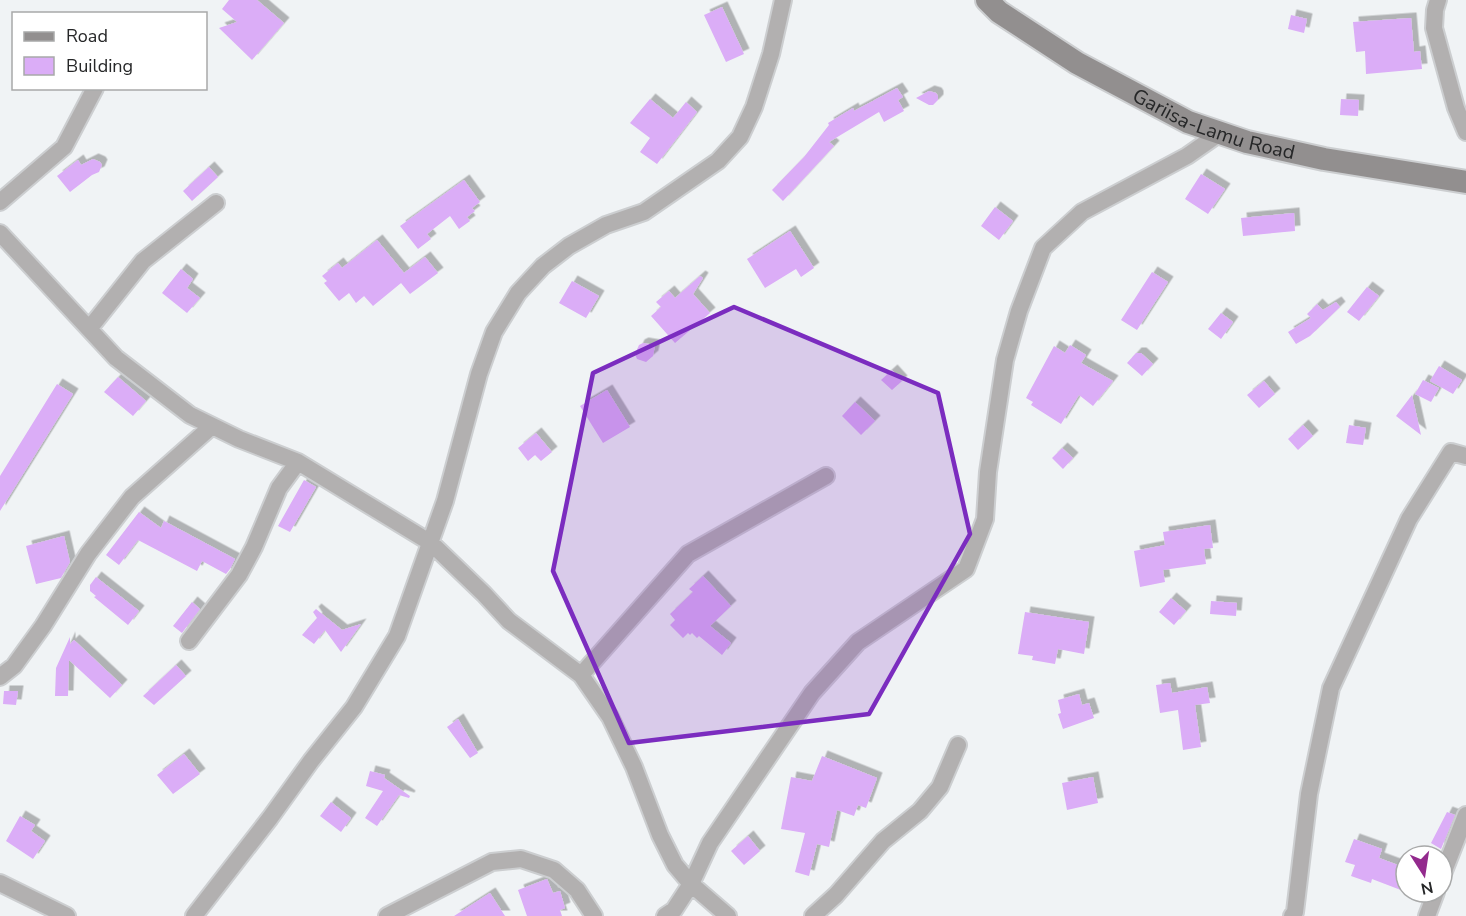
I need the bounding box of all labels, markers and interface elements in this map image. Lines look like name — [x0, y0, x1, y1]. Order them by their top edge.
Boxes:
legend — [12, 12, 207, 90]
text: Road — [66, 24, 108, 48]
text: Building — [66, 54, 133, 78]
street label: Gariisa-Lamu Road — [1128, 82, 1298, 166]
north arrow — [1394, 844, 1454, 904]
text: N — [1419, 876, 1435, 900]

